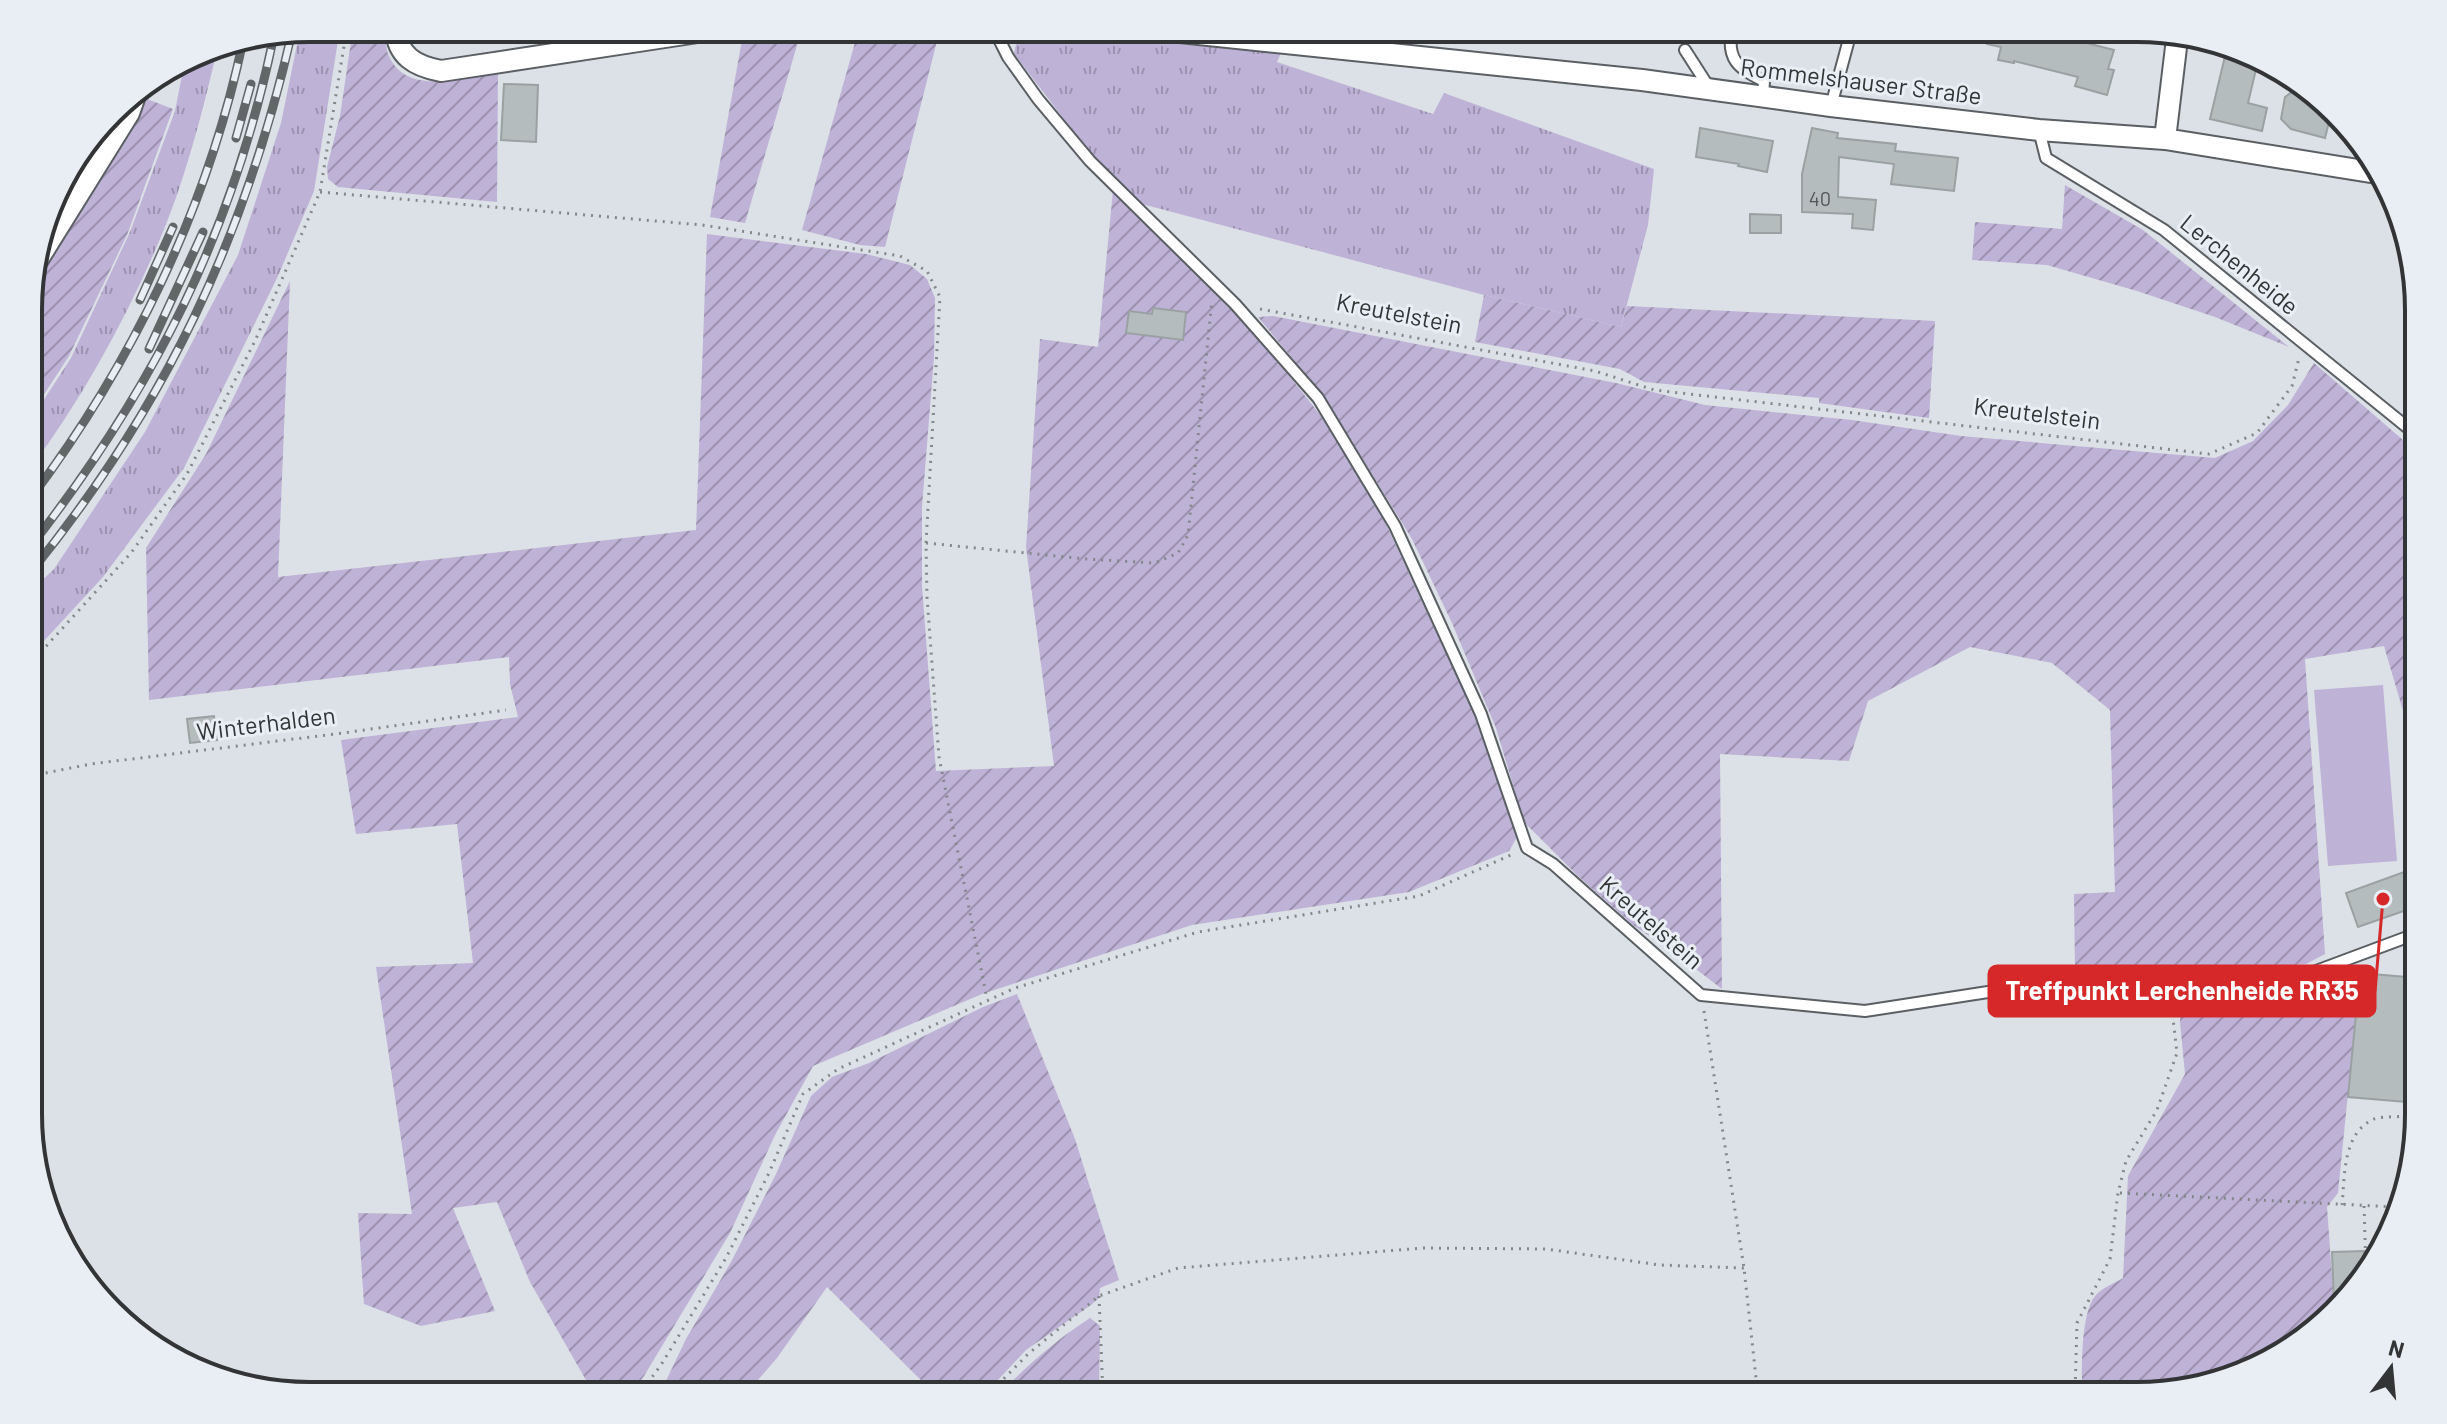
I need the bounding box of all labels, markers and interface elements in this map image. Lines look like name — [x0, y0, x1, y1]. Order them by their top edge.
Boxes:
street label: Rommelshauser Straße — [1739, 51, 1983, 110]
house number: 40 — [1809, 186, 1831, 210]
street label: Lerchenheide — [2175, 207, 2305, 320]
street label: Kreutelstein — [1334, 286, 1465, 339]
street label: Kreutelstein — [1972, 390, 2102, 435]
street label: Winterhalden — [195, 700, 337, 745]
street label: Kreutelstein — [1594, 869, 1710, 975]
callout: Treffpunkt Lerchenheide RR35 — [1989, 966, 2375, 1016]
text: Treffpunkt Lerchenheide RR35 — [2005, 974, 2359, 1005]
north arrow — [2351, 1328, 2431, 1408]
text: N — [2386, 1333, 2407, 1362]

